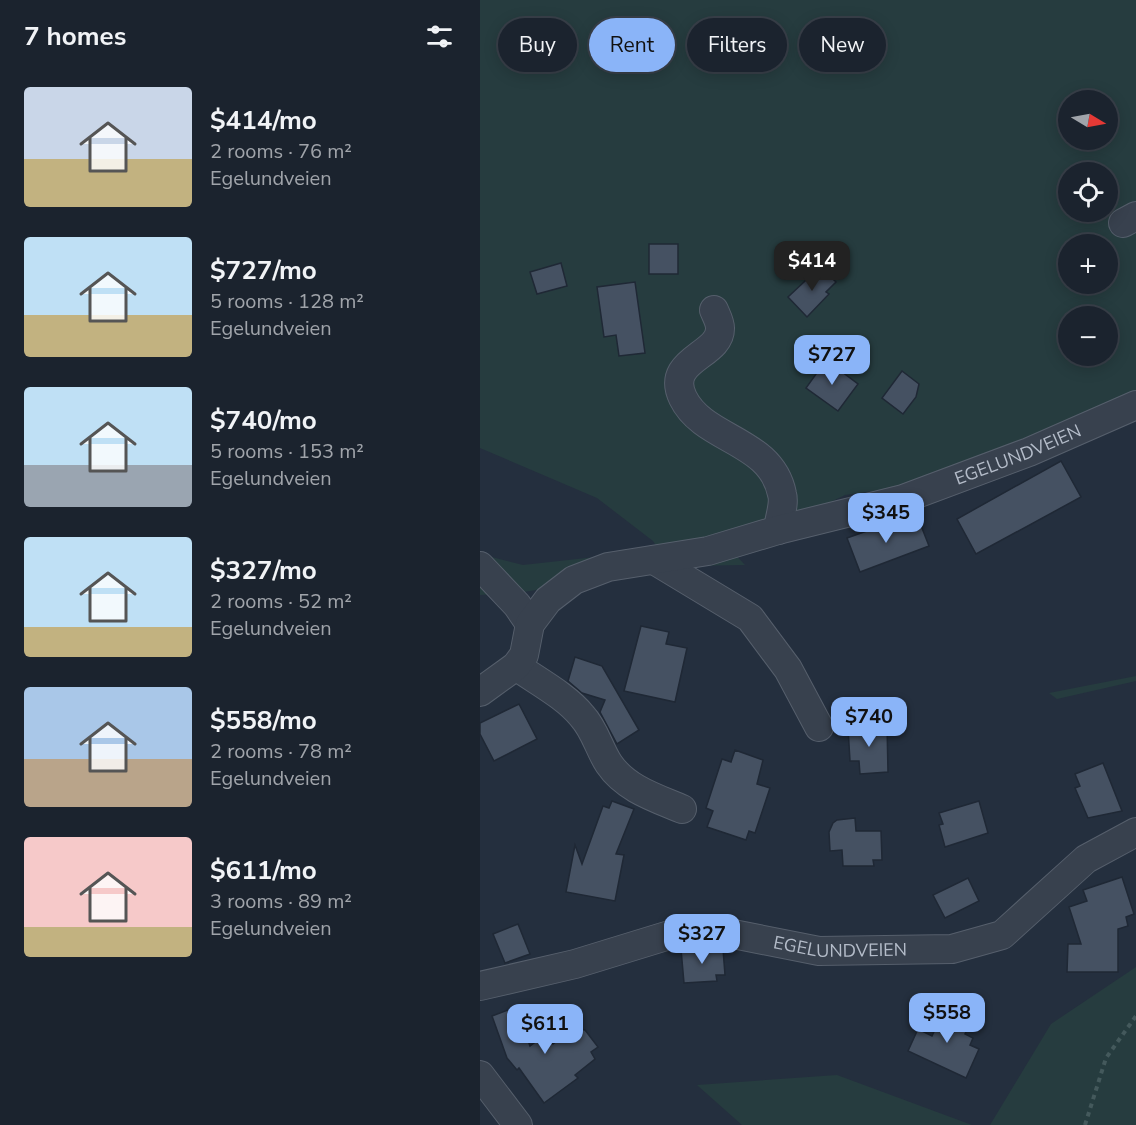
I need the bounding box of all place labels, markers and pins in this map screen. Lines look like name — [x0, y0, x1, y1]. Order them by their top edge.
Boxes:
pin: $414 — [776, 241, 848, 292]
pin: $727 — [796, 335, 868, 386]
pin: $345 — [850, 493, 922, 544]
pin: $740 — [833, 697, 905, 748]
pin: $327 — [666, 914, 738, 965]
pin: $558 — [911, 993, 983, 1044]
pin: $611 — [509, 1004, 581, 1055]

